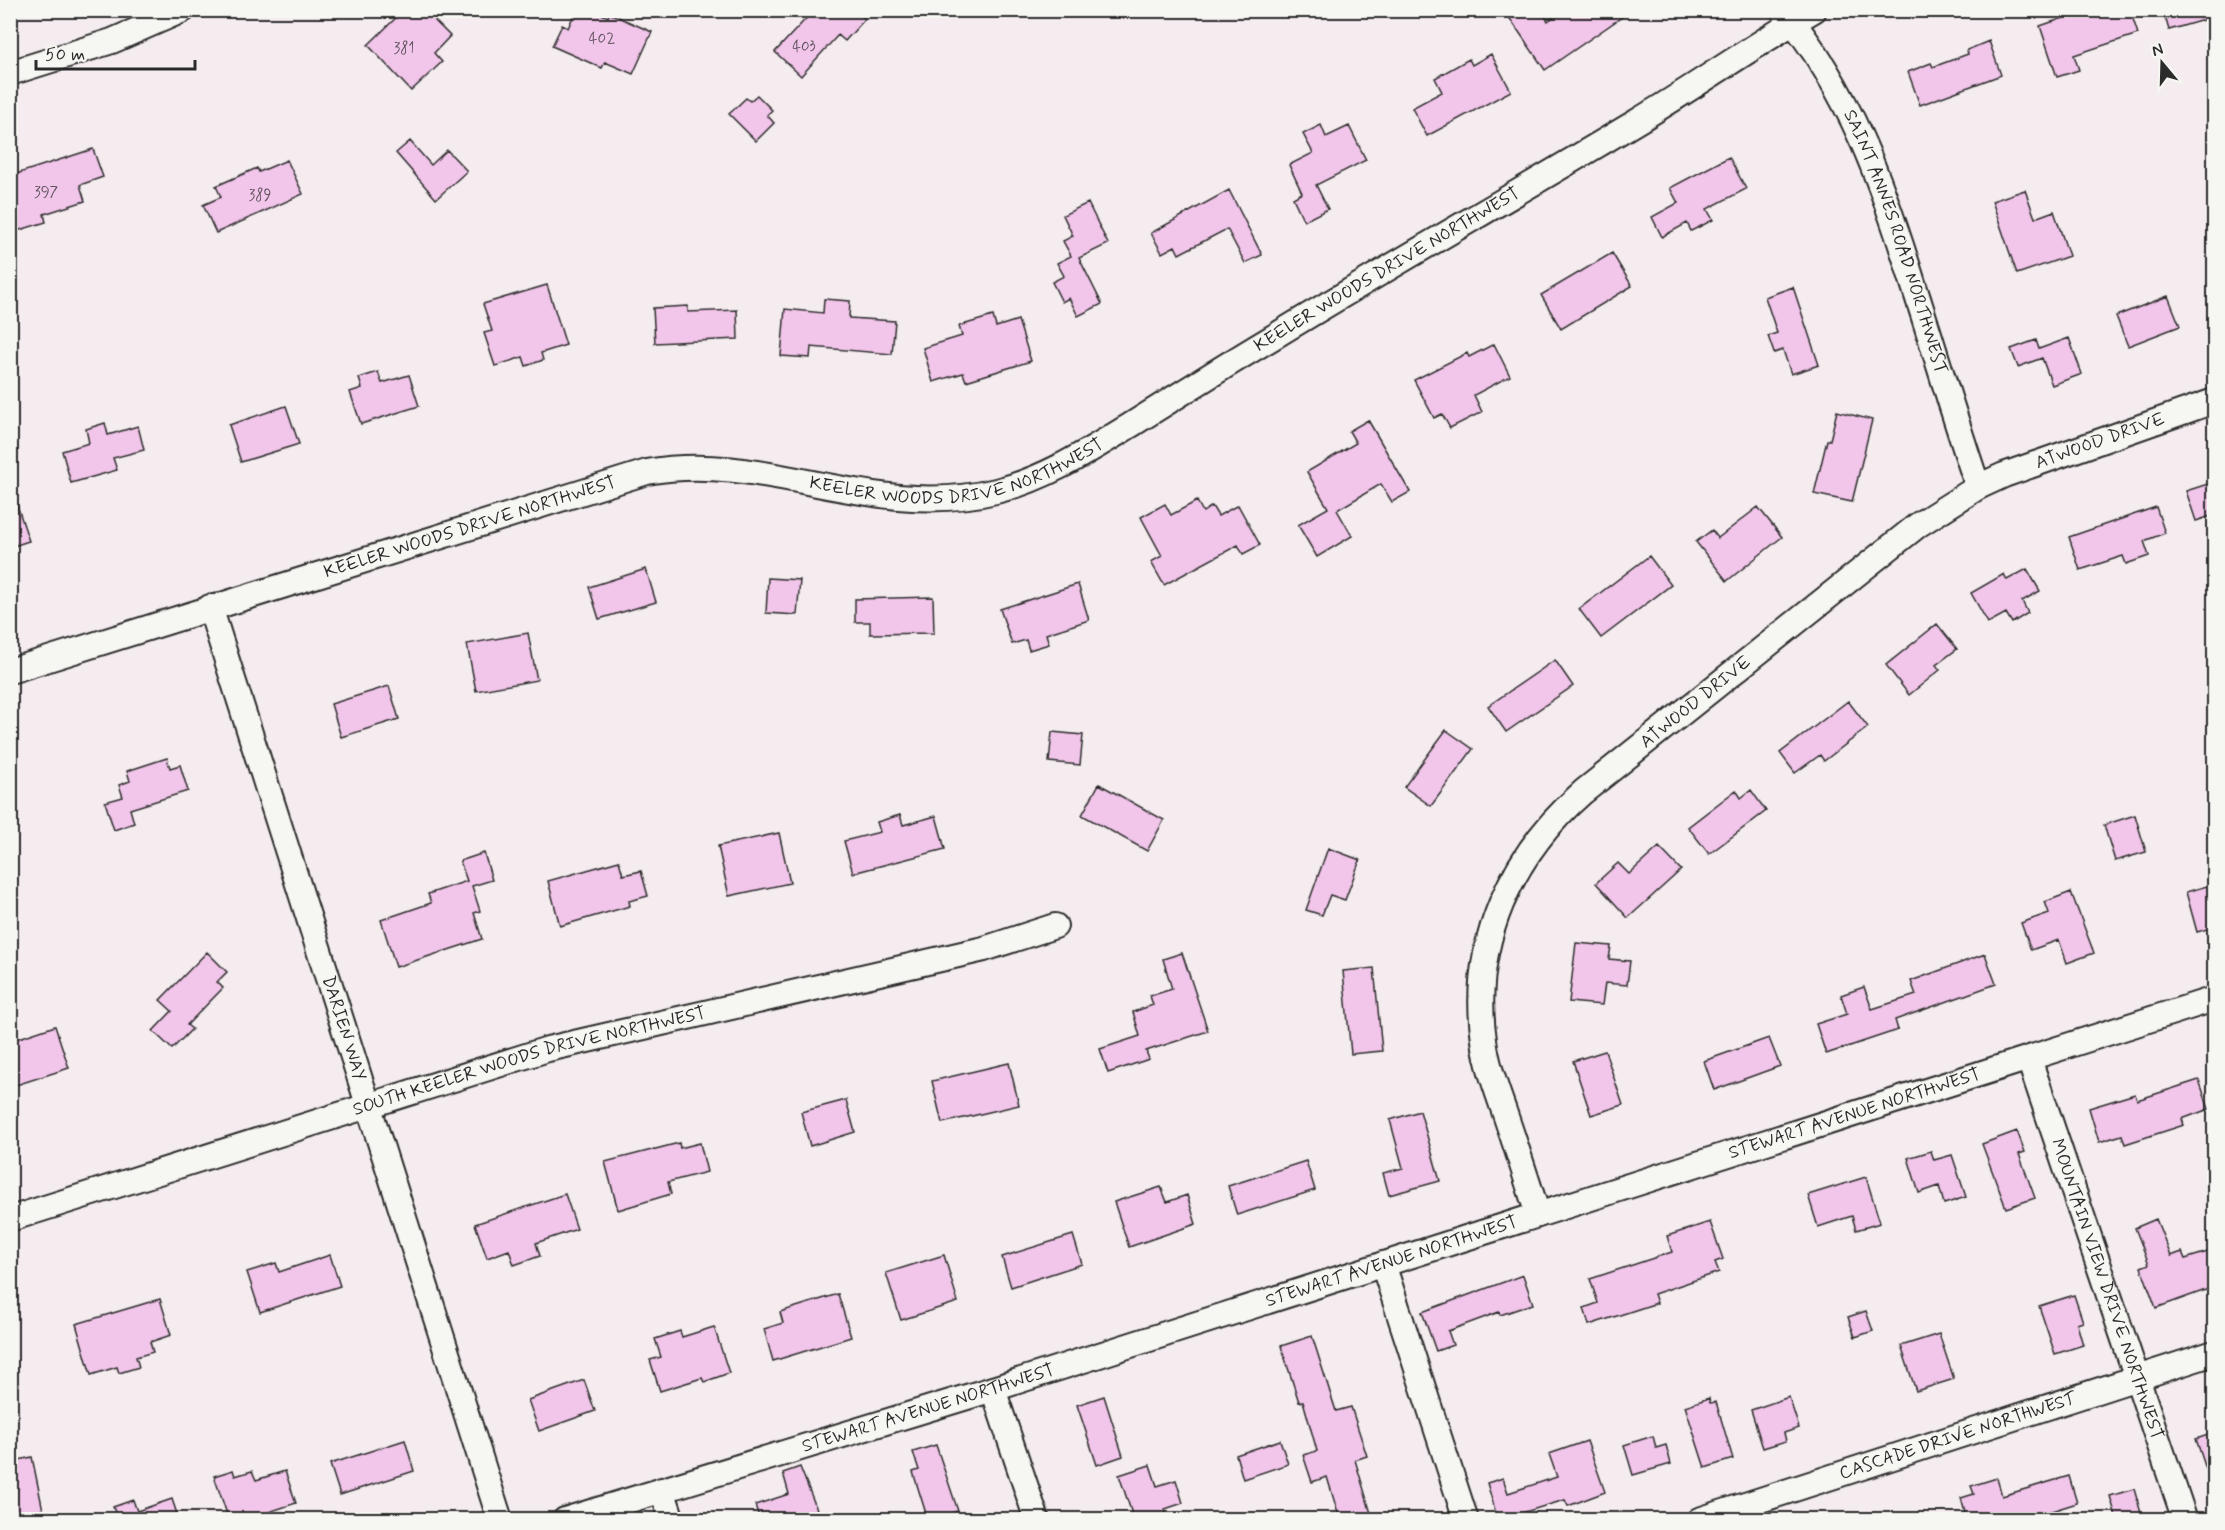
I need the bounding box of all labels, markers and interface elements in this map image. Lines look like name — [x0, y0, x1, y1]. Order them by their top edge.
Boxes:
house number: 402 — [589, 29, 615, 49]
scale bar — [36, 33, 195, 71]
north arrow — [2132, 33, 2192, 93]
house number: 403 — [792, 37, 816, 57]
house number: 381 — [394, 39, 414, 59]
text: N — [2149, 39, 2166, 62]
text: 50 m — [45, 43, 85, 67]
street label: SAINT ANNES ROAD NORTHWEST — [1837, 106, 1953, 377]
street label: KEELER WOODS DRIVE NORTHWEST — [1250, 182, 1524, 358]
house number: 397 — [34, 183, 58, 203]
house number: 389 — [249, 186, 271, 206]
street label: ATWOOD DRIVE — [2032, 407, 2168, 475]
street label: KEELER WOODS DRIVE NORTHWEST — [807, 432, 1108, 511]
street label: KEELER WOODS DRIVE NORTHWEST — [321, 470, 619, 584]
street label: ATWOOD DRIVE — [1635, 650, 1756, 754]
street label: DARIEN WAY — [316, 973, 372, 1084]
street label: SOUTH KEELER WOODS DRIVE NORTHWEST — [350, 1001, 708, 1122]
street label: STEWART AVENUE NORTHWEST — [1726, 1062, 1984, 1165]
street label: MOUNTAIN VIEW DRIVE NORTHWEST — [2045, 1136, 2169, 1443]
street label: STEWART AVENUE NORTHWEST — [1263, 1210, 1521, 1313]
street label: STEWART AVENUE NORTHWEST — [799, 1358, 1058, 1459]
street label: CASCADE DRIVE NORTHWEST — [1836, 1386, 2080, 1486]

